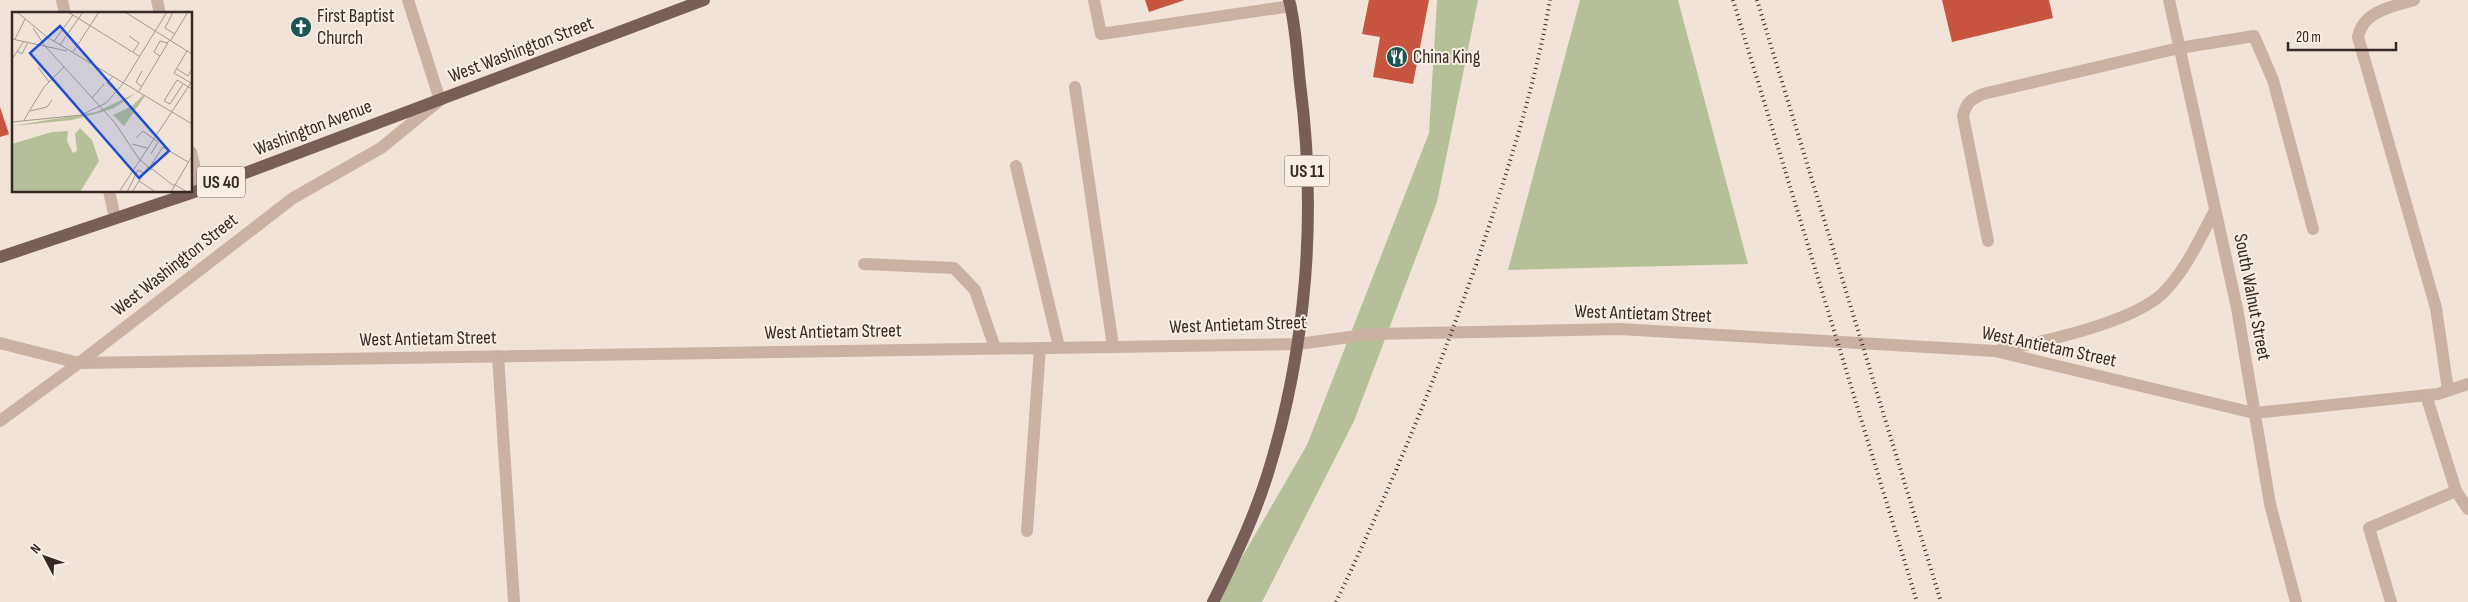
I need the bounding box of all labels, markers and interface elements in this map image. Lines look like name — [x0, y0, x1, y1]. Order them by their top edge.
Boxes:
place label: First Baptist Church — [317, 5, 395, 50]
inset map — [12, 12, 192, 192]
street label: West Washington Street — [445, 12, 597, 88]
church icon: First Baptist Church — [289, 15, 313, 39]
scale bar — [2288, 20, 2396, 52]
text: 20 m — [2296, 28, 2321, 47]
restaurant icon: China King — [1385, 45, 1409, 69]
place label: China King — [1413, 46, 1481, 69]
street label: Washington Avenue — [251, 95, 375, 161]
road number: US 11 — [1284, 156, 1330, 187]
road number: US 40 — [197, 166, 245, 198]
street label: West Washington Street — [107, 209, 243, 321]
street label: South Walnut Street — [2228, 232, 2276, 363]
street label: West Antietam Street — [1574, 300, 1712, 328]
street label: West Antietam Street — [1169, 311, 1307, 339]
street label: West Antietam Street — [764, 319, 902, 345]
street label: West Antietam Street — [1979, 321, 2119, 373]
street label: West Antietam Street — [359, 326, 497, 352]
north arrow — [20, 532, 70, 582]
text: N — [27, 540, 44, 557]

